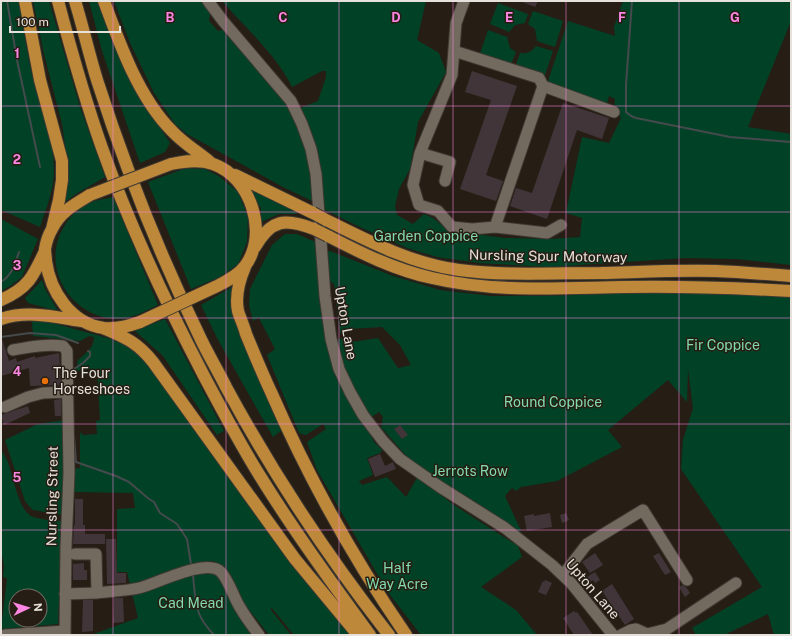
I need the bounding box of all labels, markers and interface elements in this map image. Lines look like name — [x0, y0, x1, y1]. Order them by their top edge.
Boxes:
scale bar — [10, 8, 120, 34]
text: B — [166, 10, 175, 25]
text: C — [278, 10, 288, 25]
text: D — [391, 10, 401, 25]
text: E — [505, 10, 513, 25]
text: F — [618, 10, 626, 25]
text: G — [730, 10, 740, 25]
text: 100 m — [16, 15, 49, 29]
text: 1 — [14, 46, 20, 61]
text: 2 — [13, 152, 21, 167]
park label: Garden Coppice — [374, 228, 478, 244]
street label: Nursling Spur Motorway — [469, 247, 628, 265]
text: 3 — [13, 258, 22, 273]
street label: Upton Lane — [332, 285, 360, 361]
park label: Fir Coppice — [686, 337, 760, 353]
text: 4 — [13, 364, 22, 379]
place label: The Four Horseshoes — [53, 365, 130, 397]
marker: The Four Horseshoes — [40, 376, 50, 386]
park label: Round Coppice — [504, 394, 602, 410]
street label: Nursling Street — [43, 446, 61, 546]
park label: Jerrots Row — [432, 463, 508, 479]
text: 5 — [13, 470, 22, 485]
street label: Upton Lane — [563, 556, 623, 622]
park label: Half Way Acre — [366, 560, 428, 592]
north arrow — [8, 588, 48, 628]
park label: Cad Mead — [158, 595, 224, 611]
text: N — [32, 603, 44, 612]

